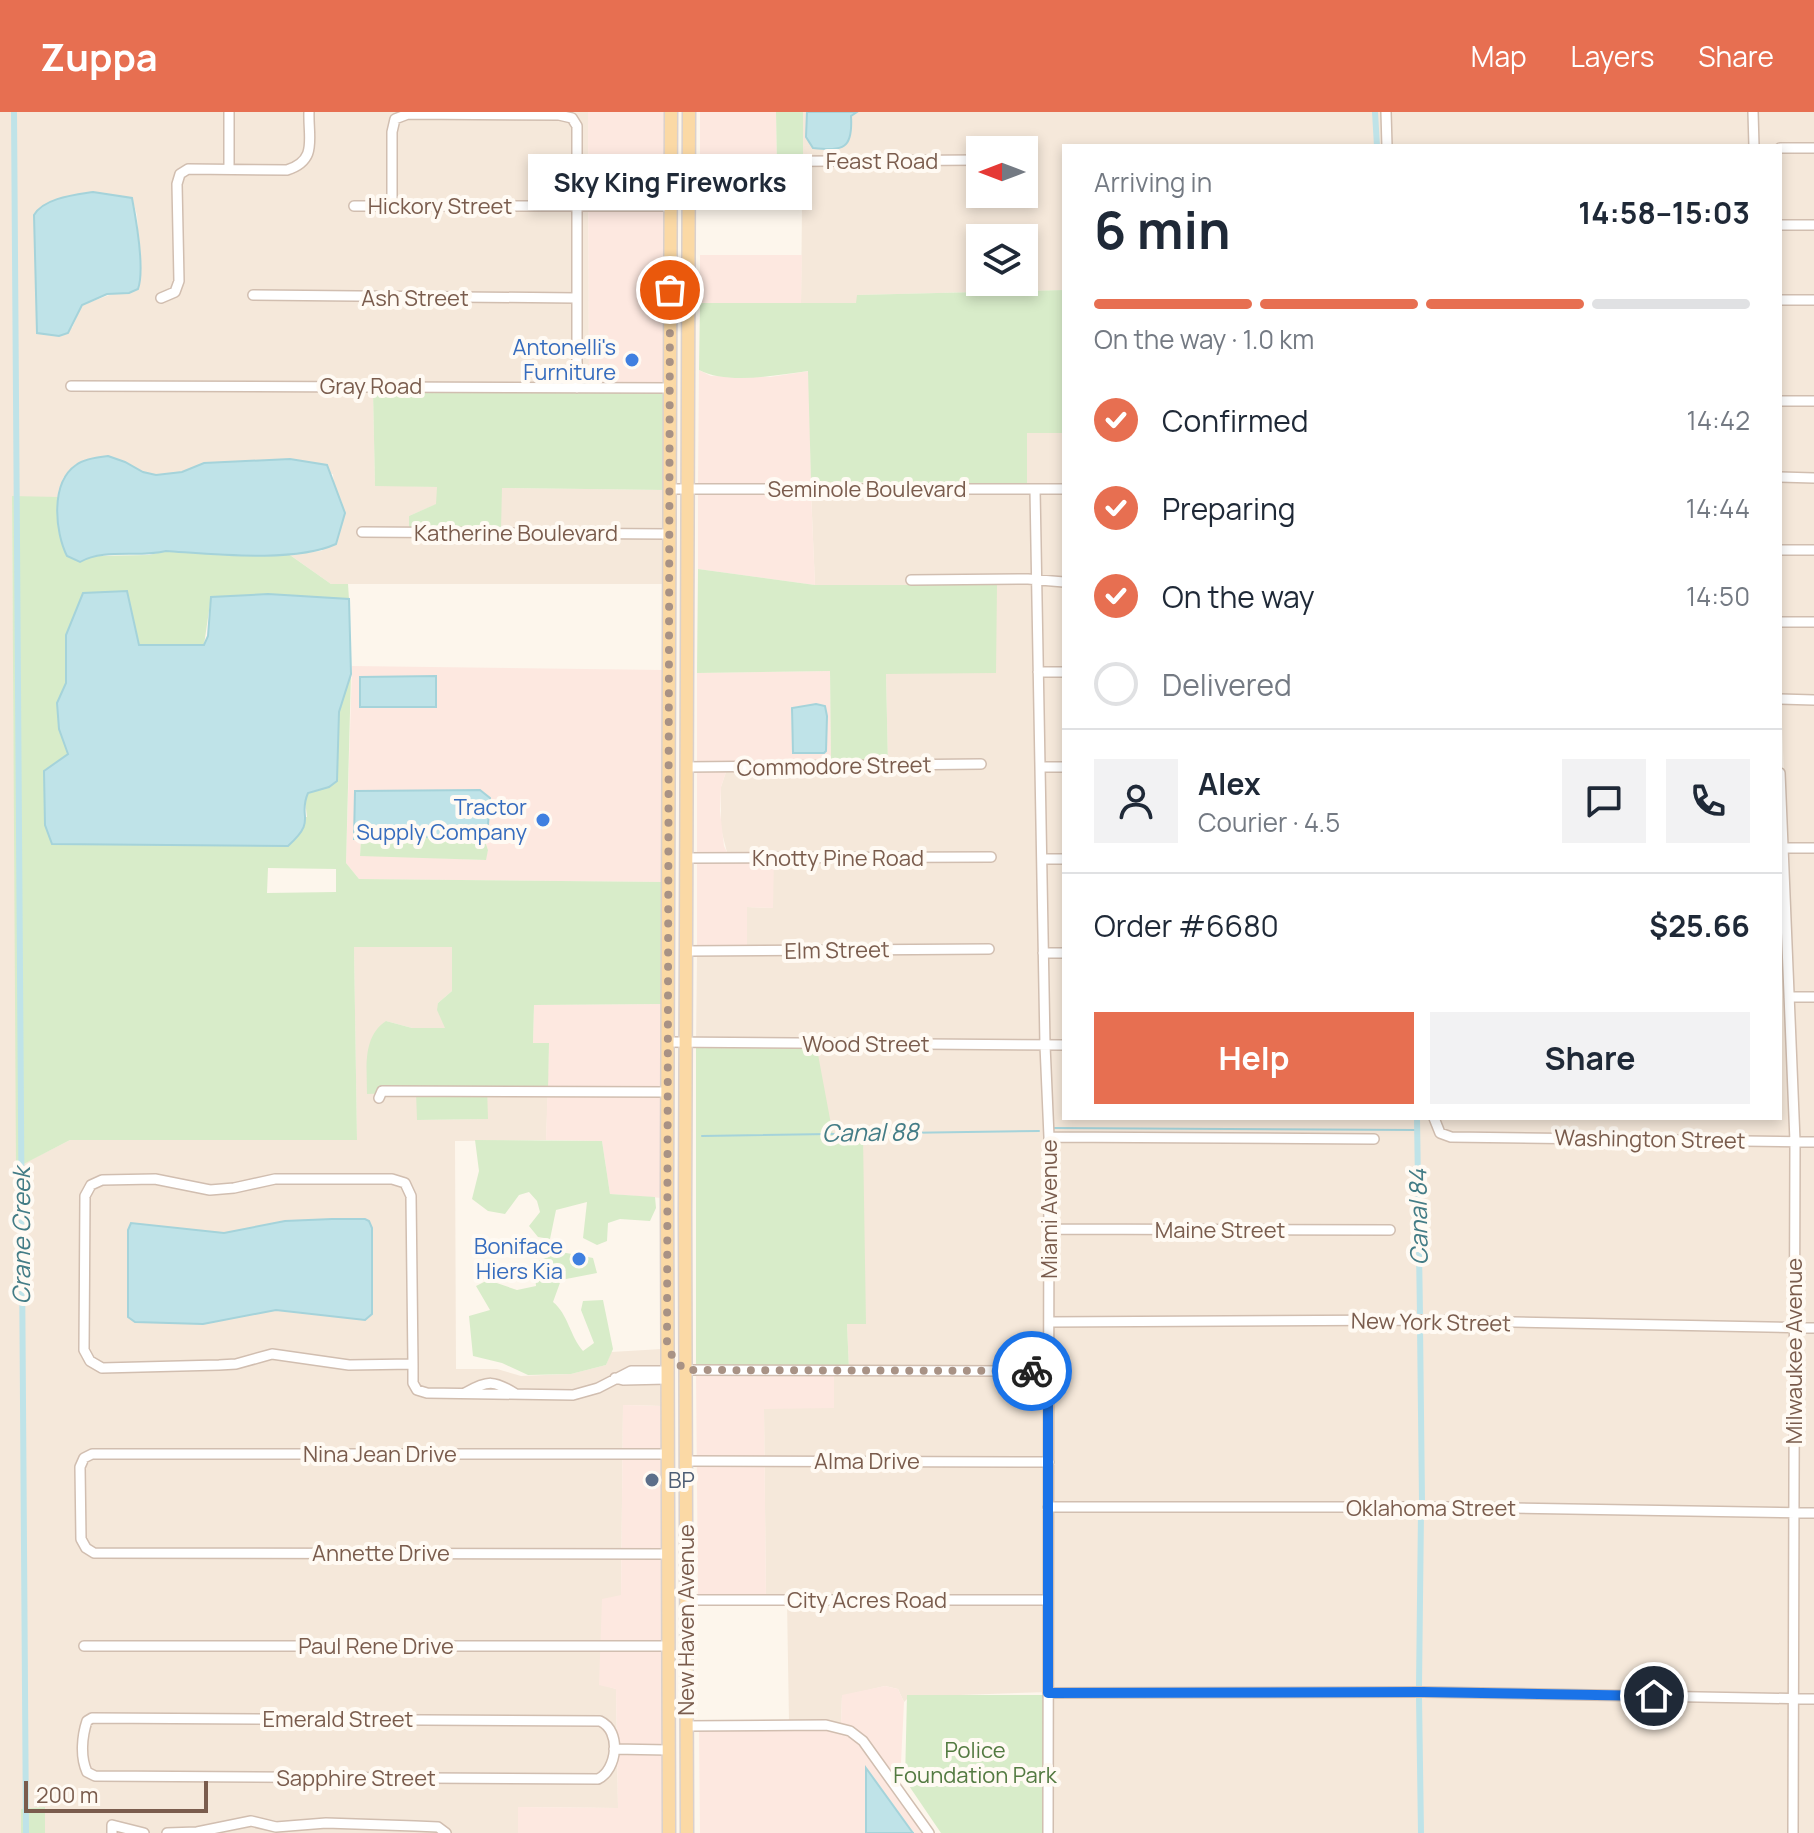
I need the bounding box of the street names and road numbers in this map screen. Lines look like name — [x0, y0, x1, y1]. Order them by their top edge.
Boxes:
street label: Feast Road — [826, 146, 938, 176]
street label: Hickory Street — [368, 191, 512, 221]
street label: Ash Street — [361, 283, 469, 313]
street label: Gray Road — [320, 371, 422, 401]
street label: Seminole Boulevard — [768, 474, 966, 504]
street label: Katherine Boulevard — [414, 518, 618, 548]
street label: Commodore Street — [736, 749, 932, 783]
street label: Knotty Pine Road — [752, 843, 924, 873]
street label: Elm Street — [784, 934, 890, 966]
street label: Wood Street — [802, 1029, 930, 1059]
street label: Washington Street — [1554, 1122, 1746, 1156]
street label: Miami Avenue — [1034, 1139, 1064, 1279]
street label: Maine Street — [1155, 1215, 1286, 1245]
street label: Milwaukee Avenue — [1779, 1258, 1809, 1444]
street label: New York Street — [1351, 1306, 1511, 1338]
street label: Nina Jean Drive — [303, 1439, 457, 1469]
street label: Alma Drive — [814, 1446, 920, 1476]
street label: Oklahoma Street — [1346, 1493, 1516, 1523]
street label: New Haven Avenue — [671, 1524, 701, 1716]
street label: Annette Drive — [312, 1538, 450, 1568]
street label: City Acres Road — [787, 1585, 947, 1615]
street label: Paul Rene Drive — [298, 1631, 454, 1661]
street label: Emerald Street — [263, 1704, 414, 1734]
street label: Sapphire Street — [276, 1763, 436, 1793]

